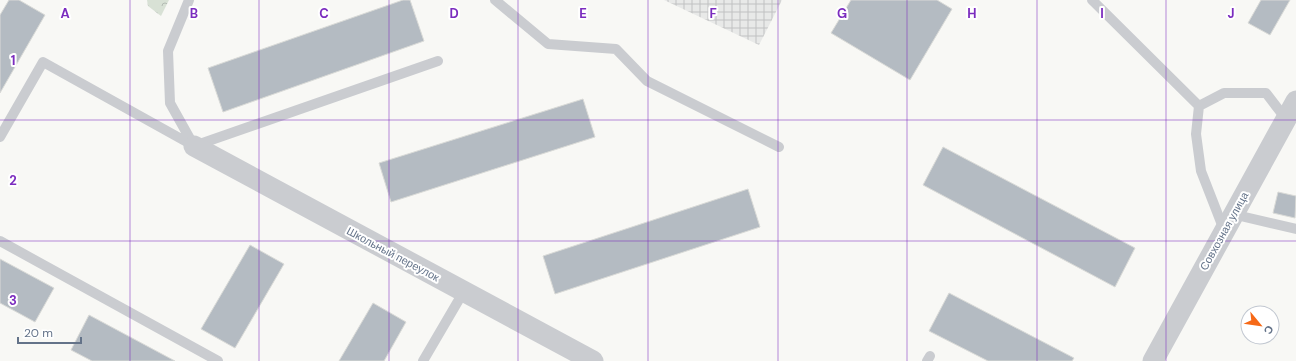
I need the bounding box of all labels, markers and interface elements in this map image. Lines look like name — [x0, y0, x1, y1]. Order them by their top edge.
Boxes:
text: A — [60, 5, 70, 22]
text: B — [190, 5, 198, 22]
text: C — [319, 5, 329, 22]
text: D — [449, 5, 459, 22]
text: E — [579, 5, 587, 22]
text: F — [709, 5, 717, 22]
text: G — [837, 5, 847, 22]
text: H — [967, 5, 977, 22]
text: I — [1100, 5, 1104, 22]
text: J — [1227, 5, 1235, 22]
text: 1 — [11, 52, 15, 69]
text: 2 — [9, 172, 17, 189]
street label: Совхозная улица — [1197, 189, 1252, 273]
street label: Школьный переулок — [344, 224, 442, 284]
text: 3 — [9, 292, 17, 309]
north arrow — [1240, 305, 1280, 345]
scale bar — [18, 319, 81, 345]
text: С — [1261, 323, 1277, 337]
text: 20 m — [24, 325, 53, 341]

